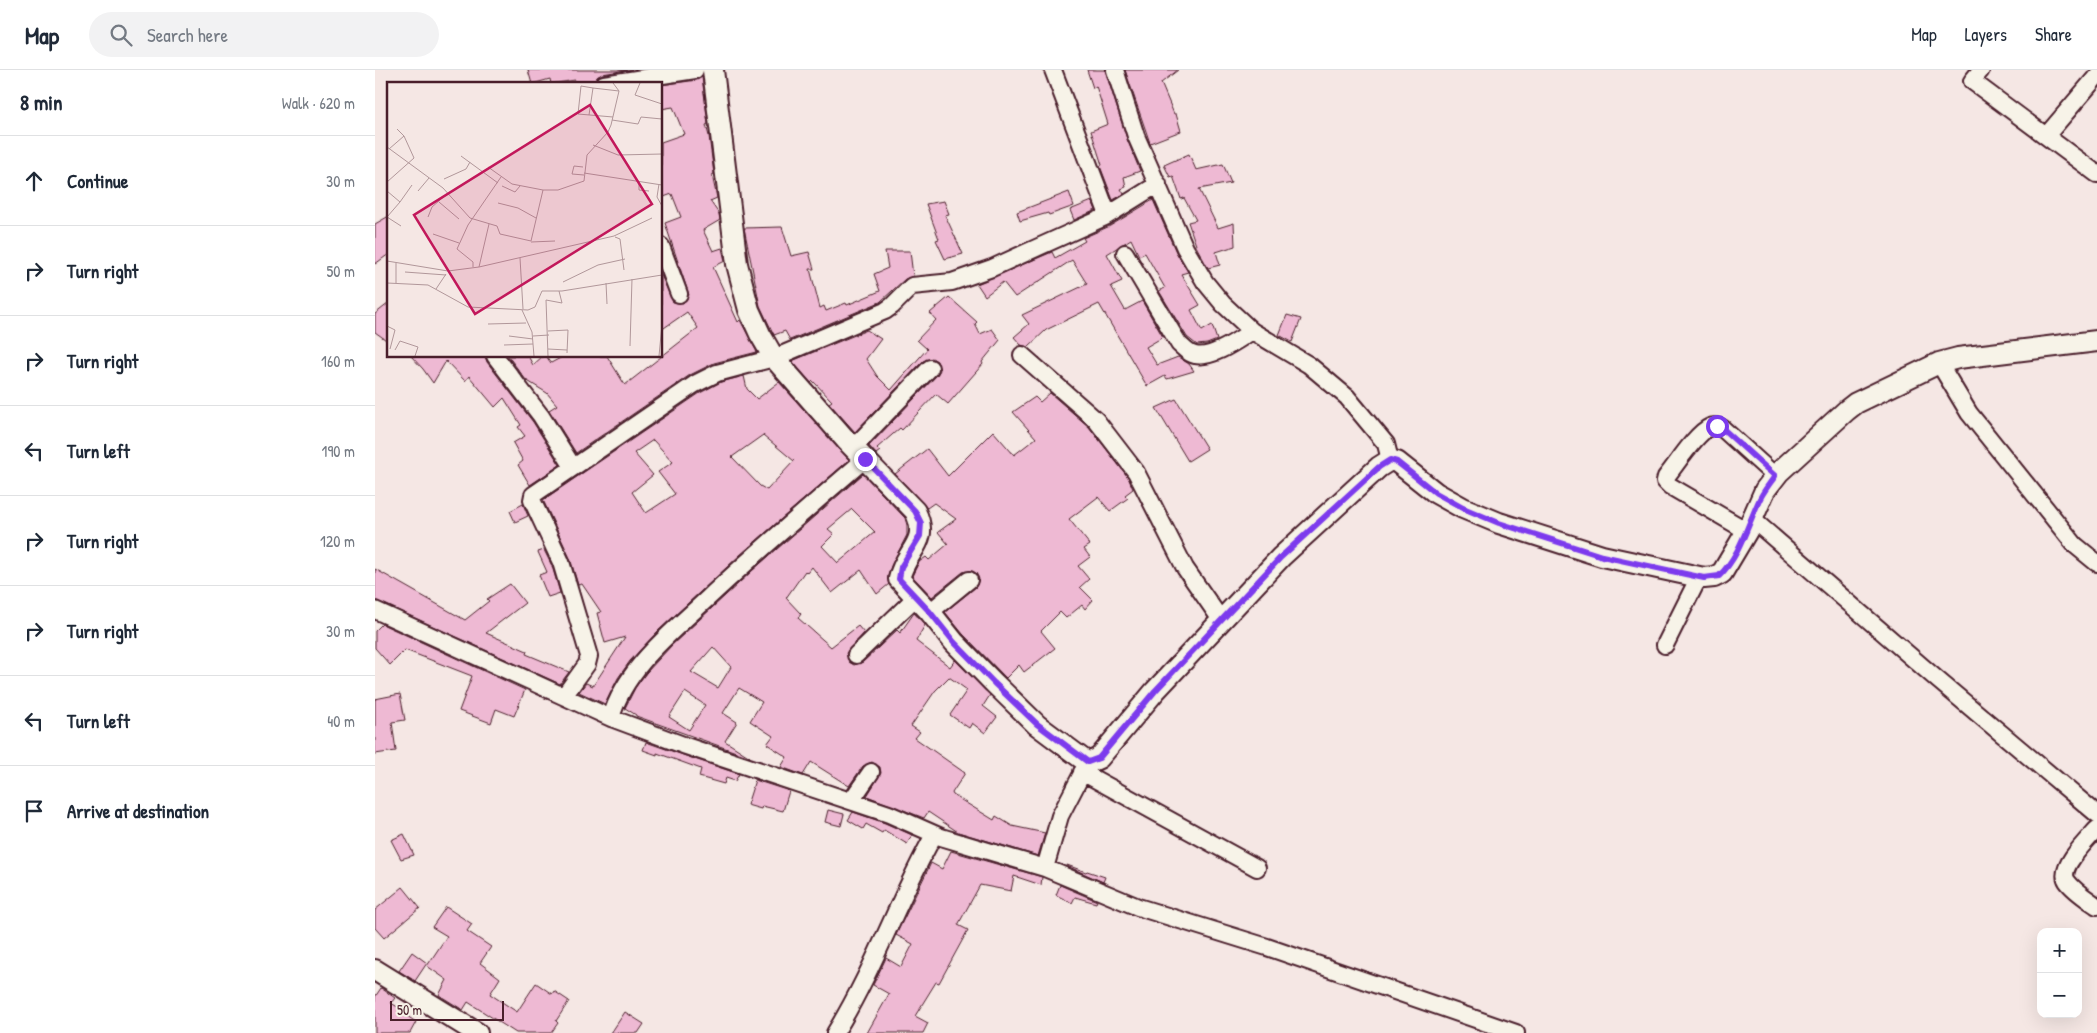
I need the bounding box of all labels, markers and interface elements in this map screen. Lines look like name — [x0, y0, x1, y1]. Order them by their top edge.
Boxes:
search box — [89, 12, 439, 57]
text: Map — [25, 19, 59, 51]
icon: search — [107, 21, 135, 49]
text: Search here — [147, 22, 228, 48]
text: Map — [1911, 22, 1937, 47]
text: Layers — [1965, 22, 2007, 47]
text: Share — [2035, 22, 2072, 47]
inset map — [387, 82, 663, 358]
text: 8 min — [20, 88, 62, 117]
text: Walk · 620 m — [282, 92, 355, 114]
icon: ahead — [20, 167, 48, 195]
text: Continue — [67, 168, 128, 194]
text: 30 m — [326, 170, 355, 192]
icon: right — [20, 257, 48, 285]
text: Turn right — [67, 258, 138, 284]
text: 50 m — [327, 260, 355, 282]
icon: right — [20, 347, 48, 375]
text: Turn right — [67, 348, 138, 374]
text: 160 m — [321, 350, 355, 372]
route start — [1706, 415, 1729, 438]
icon: left — [20, 437, 48, 465]
text: Turn left — [67, 438, 130, 464]
text: 190 m — [322, 440, 355, 462]
route end — [854, 448, 877, 471]
icon: right — [20, 527, 48, 555]
text: Turn right — [67, 528, 138, 554]
text: 120 m — [320, 530, 355, 552]
icon: right — [20, 617, 48, 645]
text: Turn right — [67, 618, 138, 644]
text: 30 m — [326, 620, 355, 642]
icon: left — [20, 707, 48, 735]
text: Turn left — [67, 708, 130, 734]
text: 40 m — [327, 710, 355, 732]
icon: arrive — [20, 797, 48, 825]
text: Arrive at destination — [67, 798, 209, 824]
map controls — [2037, 928, 2082, 1018]
button: + — [2037, 928, 2082, 973]
button: − — [2037, 973, 2082, 1018]
scale bar — [390, 998, 504, 1021]
text: 50 m — [397, 1000, 422, 1019]

